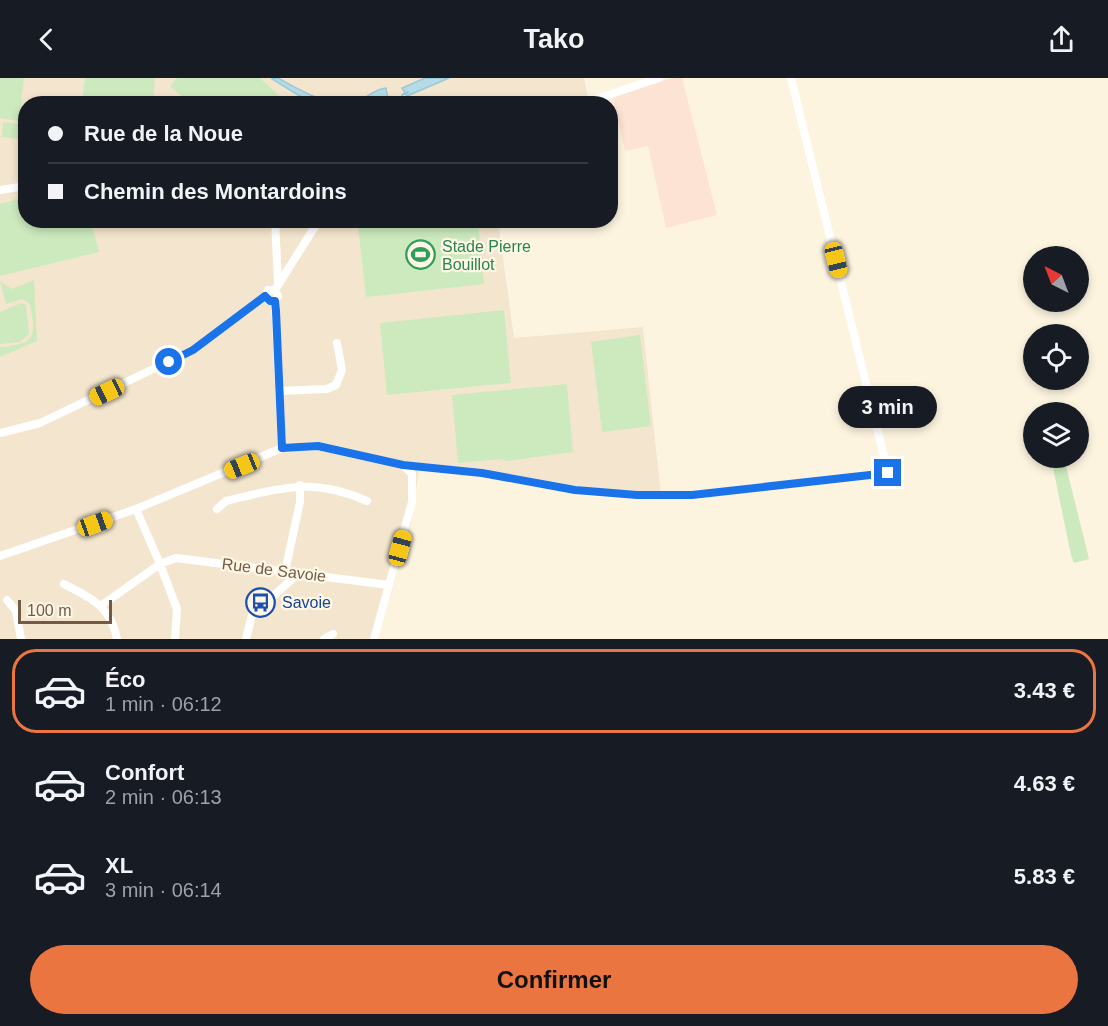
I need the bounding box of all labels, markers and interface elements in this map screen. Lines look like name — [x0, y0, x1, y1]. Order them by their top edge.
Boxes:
icon: back — [30, 23, 63, 56]
icon: share — [1045, 23, 1078, 56]
text: Tako — [523, 24, 585, 54]
text: Rue de la Noue — [84, 121, 243, 146]
text: Chemin des Montardoins — [84, 179, 347, 204]
place label: Stade Pierre Bouillot — [442, 238, 531, 273]
sports icon: Stade Pierre Bouillot — [405, 239, 437, 271]
car — [823, 240, 849, 280]
north arrow — [1023, 246, 1089, 312]
map controls — [1023, 246, 1089, 468]
button: locate — [1023, 324, 1089, 390]
route start — [155, 348, 182, 375]
car — [87, 376, 127, 408]
callout: 3 min — [838, 386, 938, 428]
text: 3 min — [861, 396, 914, 418]
button: layers — [1023, 402, 1089, 468]
car — [222, 451, 262, 481]
route end — [874, 459, 901, 486]
car — [75, 509, 115, 539]
car — [387, 528, 413, 568]
street label: Rue de Savoie — [221, 555, 327, 585]
bus stop icon: Savoie — [245, 586, 277, 618]
place label: Savoie — [282, 594, 331, 611]
scale bar — [18, 597, 112, 624]
text: 100 m — [27, 602, 71, 619]
icon: car — [33, 664, 87, 718]
text: Éco — [105, 667, 145, 692]
text: 3.43 € — [1014, 678, 1075, 703]
text: 1 min · 06:12 — [105, 693, 222, 715]
icon: car — [33, 757, 87, 811]
text: Confort — [105, 760, 184, 785]
text: 4.63 € — [1014, 771, 1075, 796]
text: 2 min · 06:13 — [105, 786, 222, 808]
icon: car — [33, 850, 87, 904]
text: XL — [105, 853, 133, 878]
text: 5.83 € — [1014, 864, 1075, 889]
text: 3 min · 06:14 — [105, 879, 222, 901]
button: Confirmer — [30, 945, 1078, 1014]

